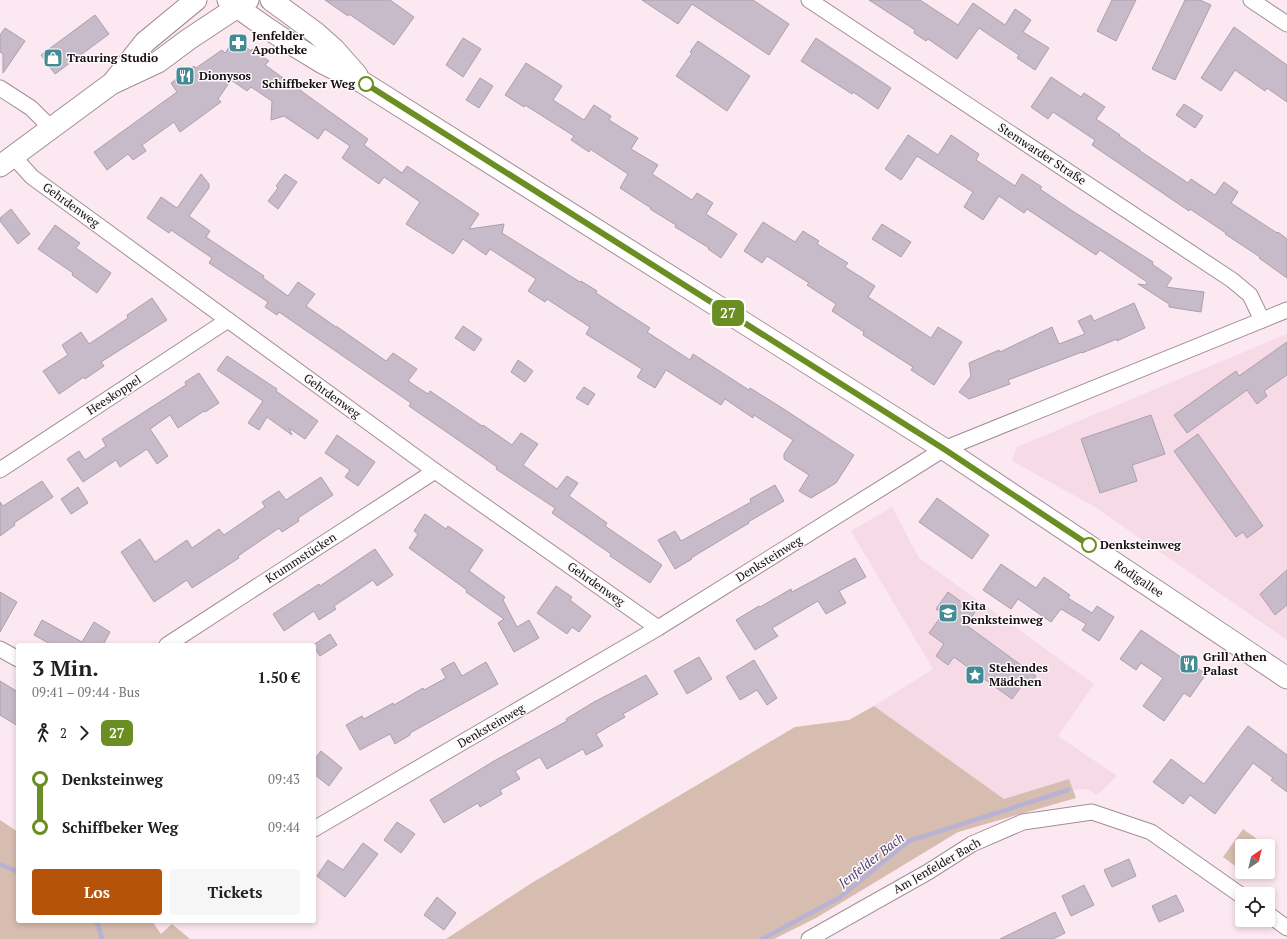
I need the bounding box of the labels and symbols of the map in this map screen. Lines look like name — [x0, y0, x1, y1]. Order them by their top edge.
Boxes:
place label: Jenfelder Apotheke — [252, 28, 308, 57]
pharmacy icon: Jenfelder Apotheke — [227, 32, 249, 54]
shop icon: Trauring Studio — [42, 47, 64, 69]
place label: Trauring Studio — [67, 50, 158, 65]
restaurant icon: Dionysos — [174, 65, 196, 87]
place label: Dionysos — [199, 68, 252, 83]
place label: Schiffbeker Weg — [262, 76, 355, 91]
marker: Schiffbeker Weg — [358, 76, 374, 92]
street label: Stemwarder Straße — [995, 119, 1089, 188]
street label: Gehrdenweg — [40, 179, 103, 231]
line badge: 27 — [710, 300, 746, 326]
street label: Gehrdenweg — [301, 370, 364, 422]
street label: Heeskoppel — [84, 371, 144, 418]
street label: Krummstücken — [263, 529, 339, 586]
street label: Denksteinweg — [733, 532, 805, 585]
marker: Denksteinweg — [1081, 537, 1097, 553]
place label: Denksteinweg — [1100, 537, 1181, 552]
street label: Rodigallee — [1112, 557, 1167, 600]
street label: Gehrdenweg — [565, 558, 628, 609]
place label: Kita Denksteinweg — [962, 598, 1043, 627]
school or university icon: Kita Denksteinweg — [937, 602, 959, 624]
place label: Grill Athen Palast — [1203, 649, 1267, 678]
restaurant icon: Grill Athen Palast — [1178, 653, 1200, 675]
place label: Stehendes Mädchen — [989, 660, 1048, 689]
place icon: Stehendes Mädchen — [964, 664, 986, 686]
street label: Denksteinweg — [454, 700, 528, 751]
water label: Jenfelder Bach — [833, 829, 908, 892]
street label: Am Jenfelder Bach — [890, 834, 983, 897]
north arrow — [1235, 839, 1275, 879]

